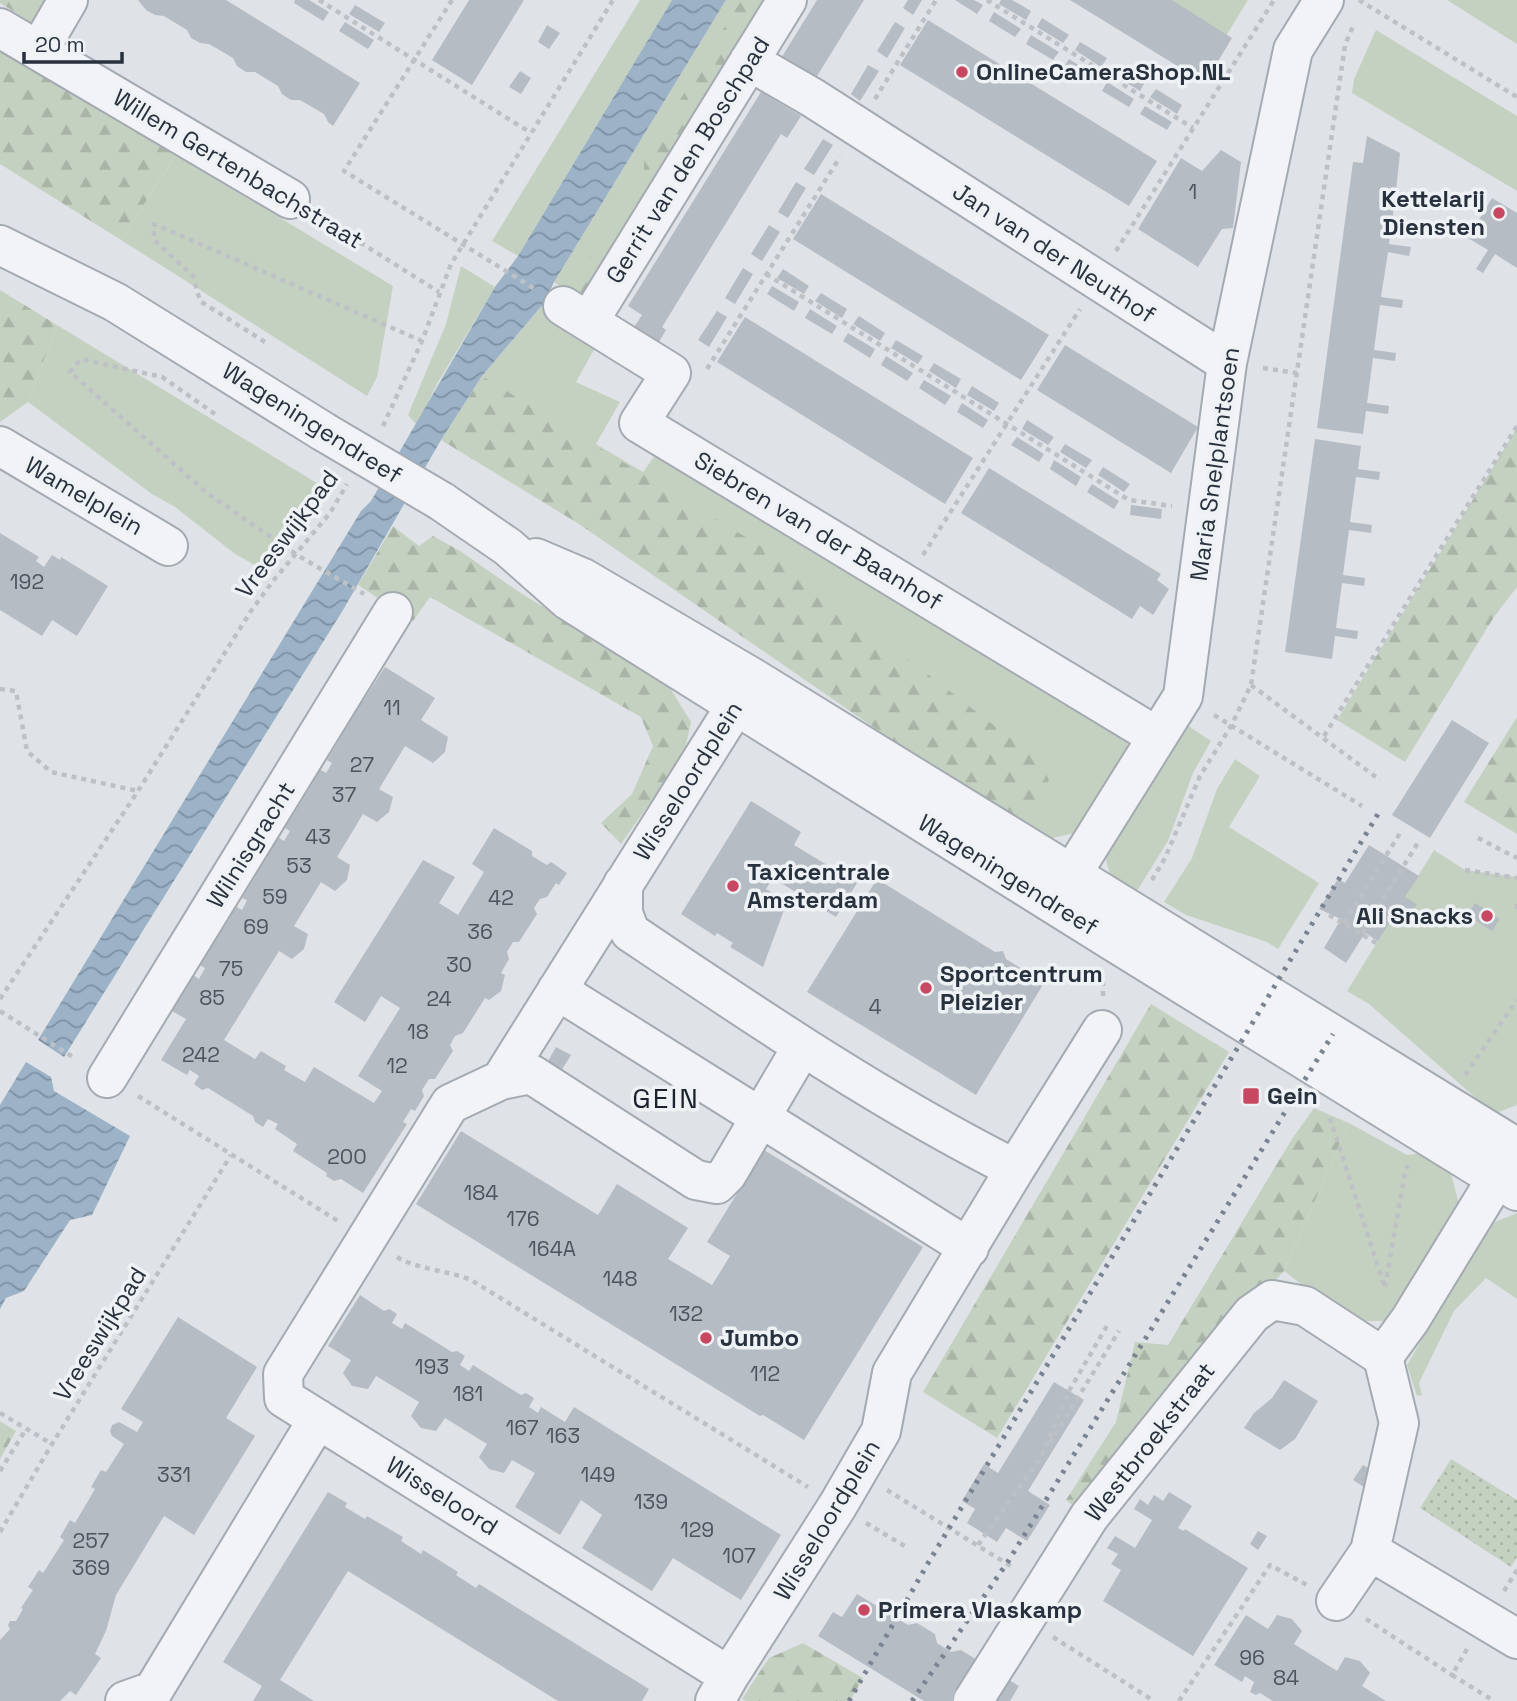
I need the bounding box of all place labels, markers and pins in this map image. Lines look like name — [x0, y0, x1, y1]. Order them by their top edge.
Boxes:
place label: OnlineCameraShop.NL — [976, 56, 1231, 87]
marker: OnlineCameraShop.NL — [954, 64, 970, 80]
place label: Kettelarij Diensten — [1381, 183, 1485, 242]
marker: Kettelarij Diensten — [1491, 205, 1507, 221]
place label: Taxicentrale Amsterdam — [747, 856, 890, 915]
marker: Taxicentrale Amsterdam — [725, 878, 741, 894]
place label: Ali Snacks — [1356, 900, 1473, 931]
marker: Ali Snacks — [1479, 908, 1495, 924]
place label: Sportcentrum Pleizier — [940, 958, 1103, 1017]
marker: Sportcentrum Pleizier — [918, 980, 934, 996]
place label: Gein — [1267, 1080, 1318, 1111]
marker: Gein — [1241, 1086, 1261, 1106]
place label: Jumbo — [720, 1322, 799, 1353]
marker: Jumbo — [698, 1330, 714, 1346]
place label: Primera Vlaskamp — [878, 1594, 1082, 1625]
marker: Primera Vlaskamp — [856, 1602, 872, 1618]

